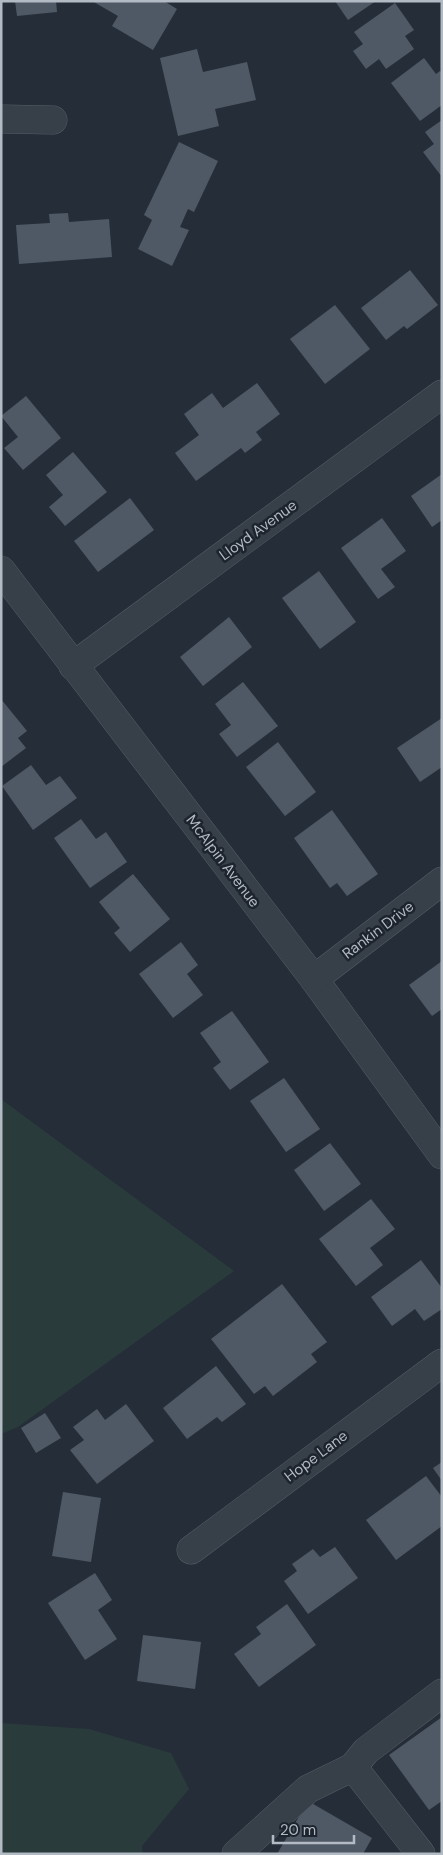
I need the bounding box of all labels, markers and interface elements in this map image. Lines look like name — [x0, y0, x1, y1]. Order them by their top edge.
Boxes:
street label: Lloyd Avenue — [215, 495, 301, 565]
street label: McAlpin Avenue — [182, 811, 264, 911]
street label: Rankin Drive — [338, 897, 418, 963]
street label: Hope Lane — [280, 1426, 352, 1486]
scale bar — [273, 1812, 354, 1844]
text: 20 m — [280, 1820, 316, 1840]

